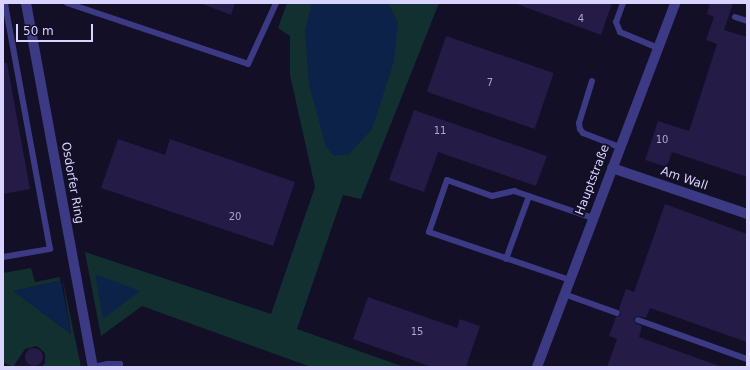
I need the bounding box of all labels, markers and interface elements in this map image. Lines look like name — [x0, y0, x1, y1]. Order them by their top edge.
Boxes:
house number: 4 — [578, 13, 584, 25]
scale bar — [18, 16, 95, 42]
text: 50 m — [23, 24, 54, 38]
house number: 7 — [487, 77, 493, 89]
house number: 11 — [434, 125, 446, 137]
house number: 10 — [656, 134, 668, 146]
street label: Osdorfer Ring — [58, 141, 86, 225]
street label: Hauptstraße — [573, 143, 613, 217]
street label: Am Wall — [659, 164, 709, 194]
house number: 20 — [229, 211, 241, 223]
house number: 15 — [411, 326, 423, 338]

